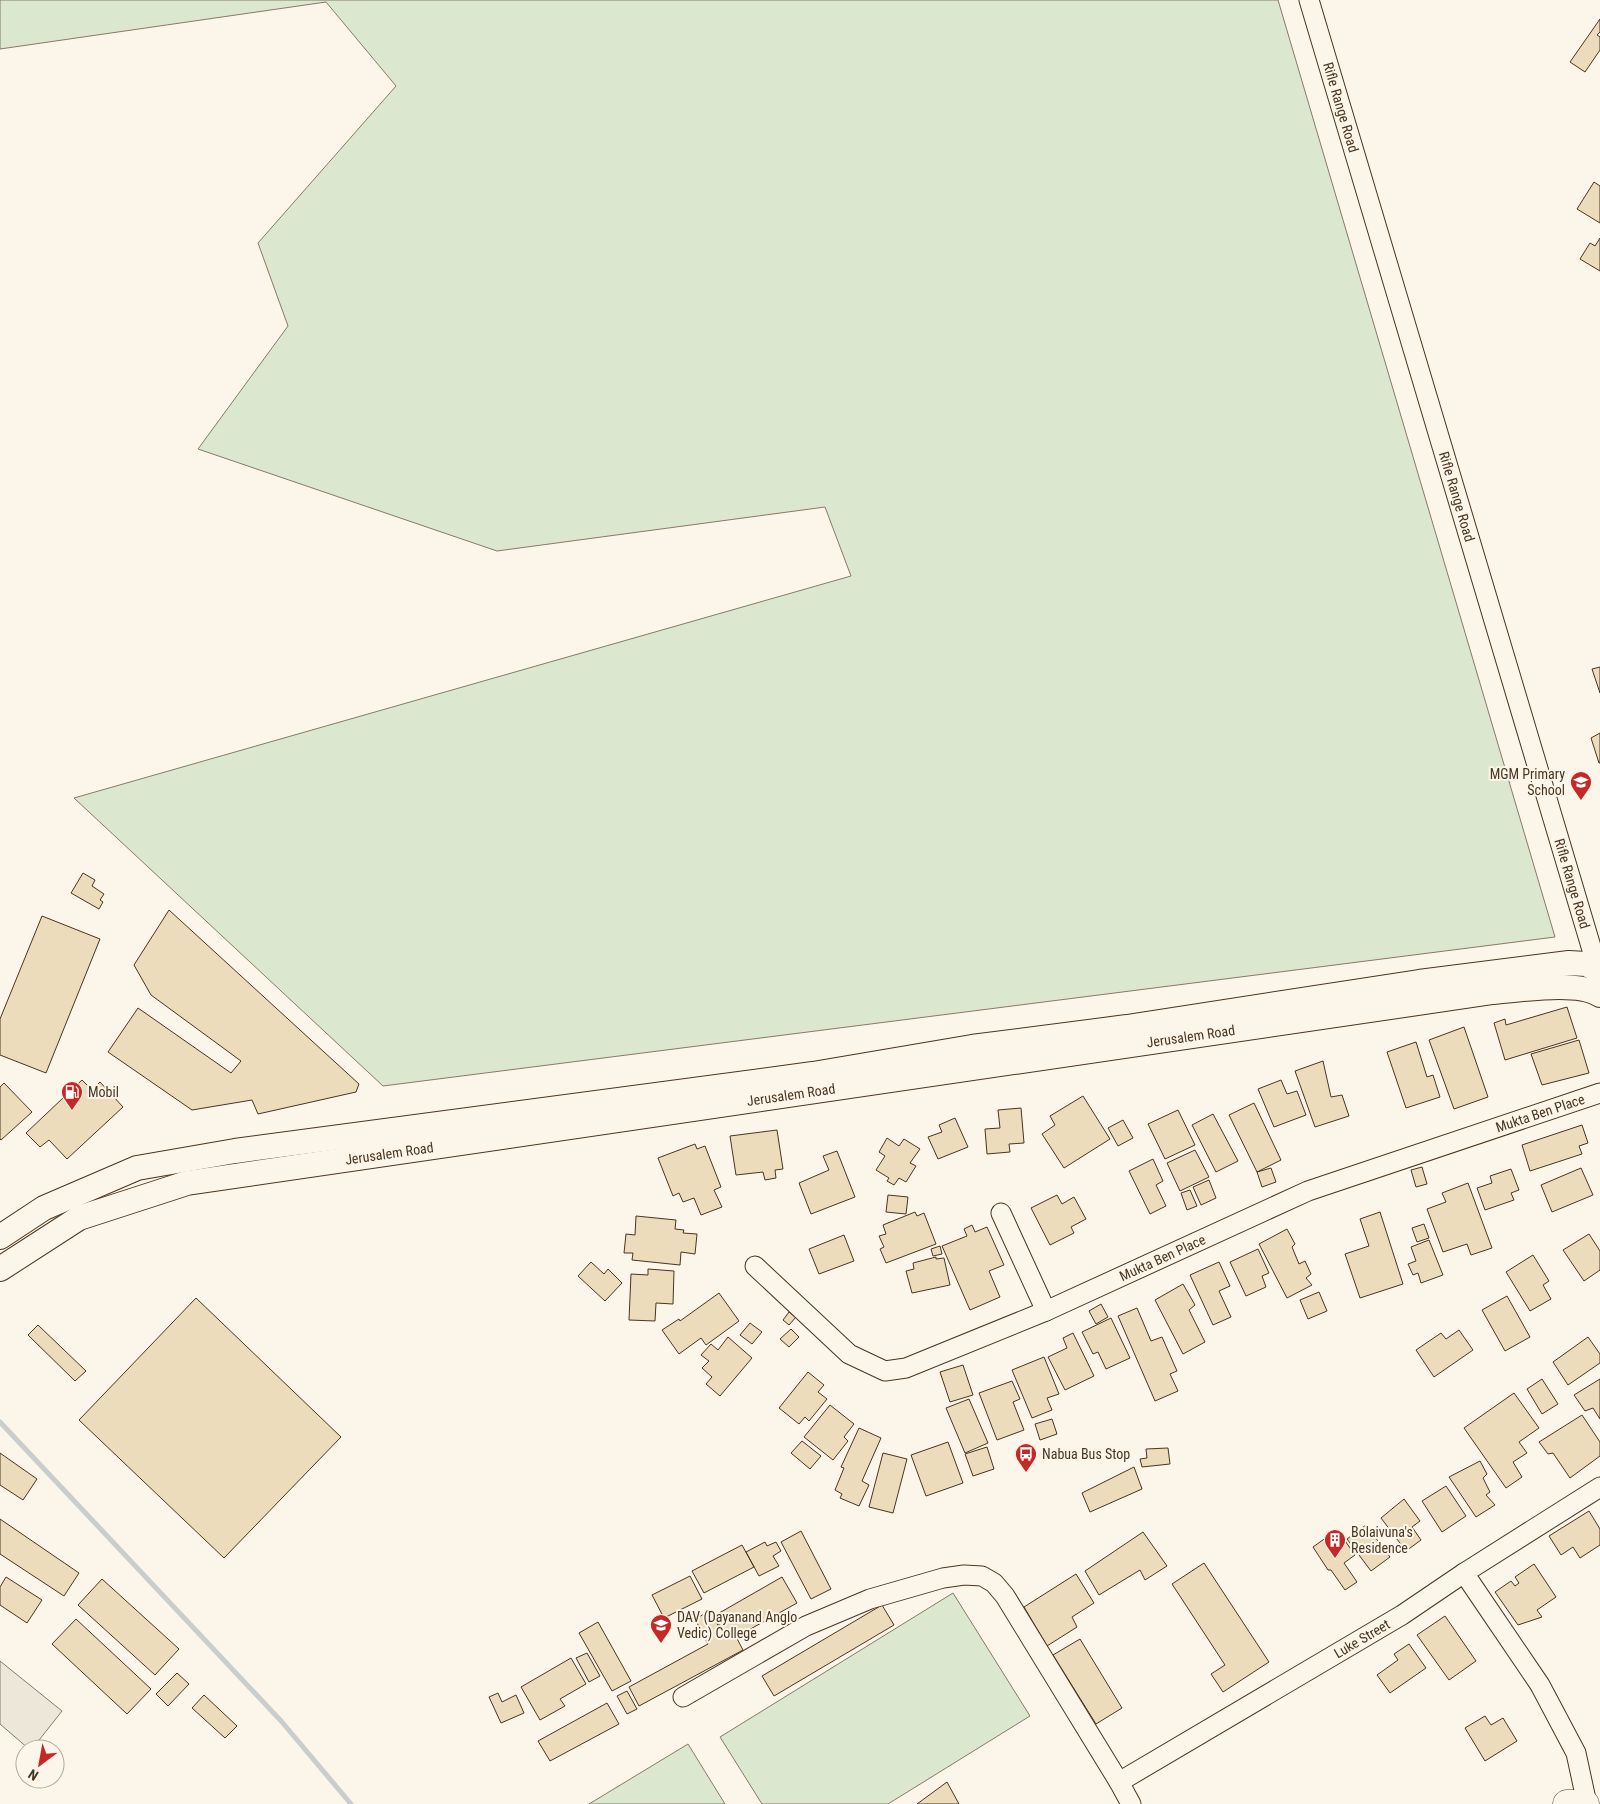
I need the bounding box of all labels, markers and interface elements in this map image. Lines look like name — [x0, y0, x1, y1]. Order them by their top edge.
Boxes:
street label: Rifle Range Road — [1320, 60, 1362, 154]
street label: Rifle Range Road — [1436, 449, 1478, 543]
place label: MGM Primary School — [1490, 766, 1565, 798]
school or university icon: MGM Primary School — [1569, 770, 1593, 801]
street label: Rifle Range Road — [1551, 837, 1593, 931]
street label: Jerusalem Road — [1145, 1022, 1236, 1051]
fuel station icon: Mobil — [60, 1080, 84, 1111]
street label: Jerusalem Road — [746, 1080, 836, 1109]
place label: Mobil — [88, 1084, 119, 1100]
street label: Mukta Ben Place — [1494, 1091, 1587, 1135]
street label: Jerusalem Road — [344, 1139, 435, 1168]
street label: Mukta Ben Place — [1117, 1231, 1208, 1284]
bus stop icon: Nabua Bus Stop — [1014, 1442, 1038, 1473]
place label: Nabua Bus Stop — [1042, 1446, 1130, 1462]
place label: Bolaivuna's Residence — [1351, 1524, 1413, 1556]
building icon: Bolaivuna's Residence — [1323, 1528, 1347, 1559]
place label: DAV (Dayanand Anglo Vedic) College — [677, 1609, 797, 1642]
school or university icon: DAV (Dayanand Anglo Vedic) College — [649, 1613, 673, 1644]
street label: Luke Street — [1331, 1616, 1393, 1661]
north arrow — [15, 1739, 65, 1789]
text: N — [25, 1766, 41, 1784]

